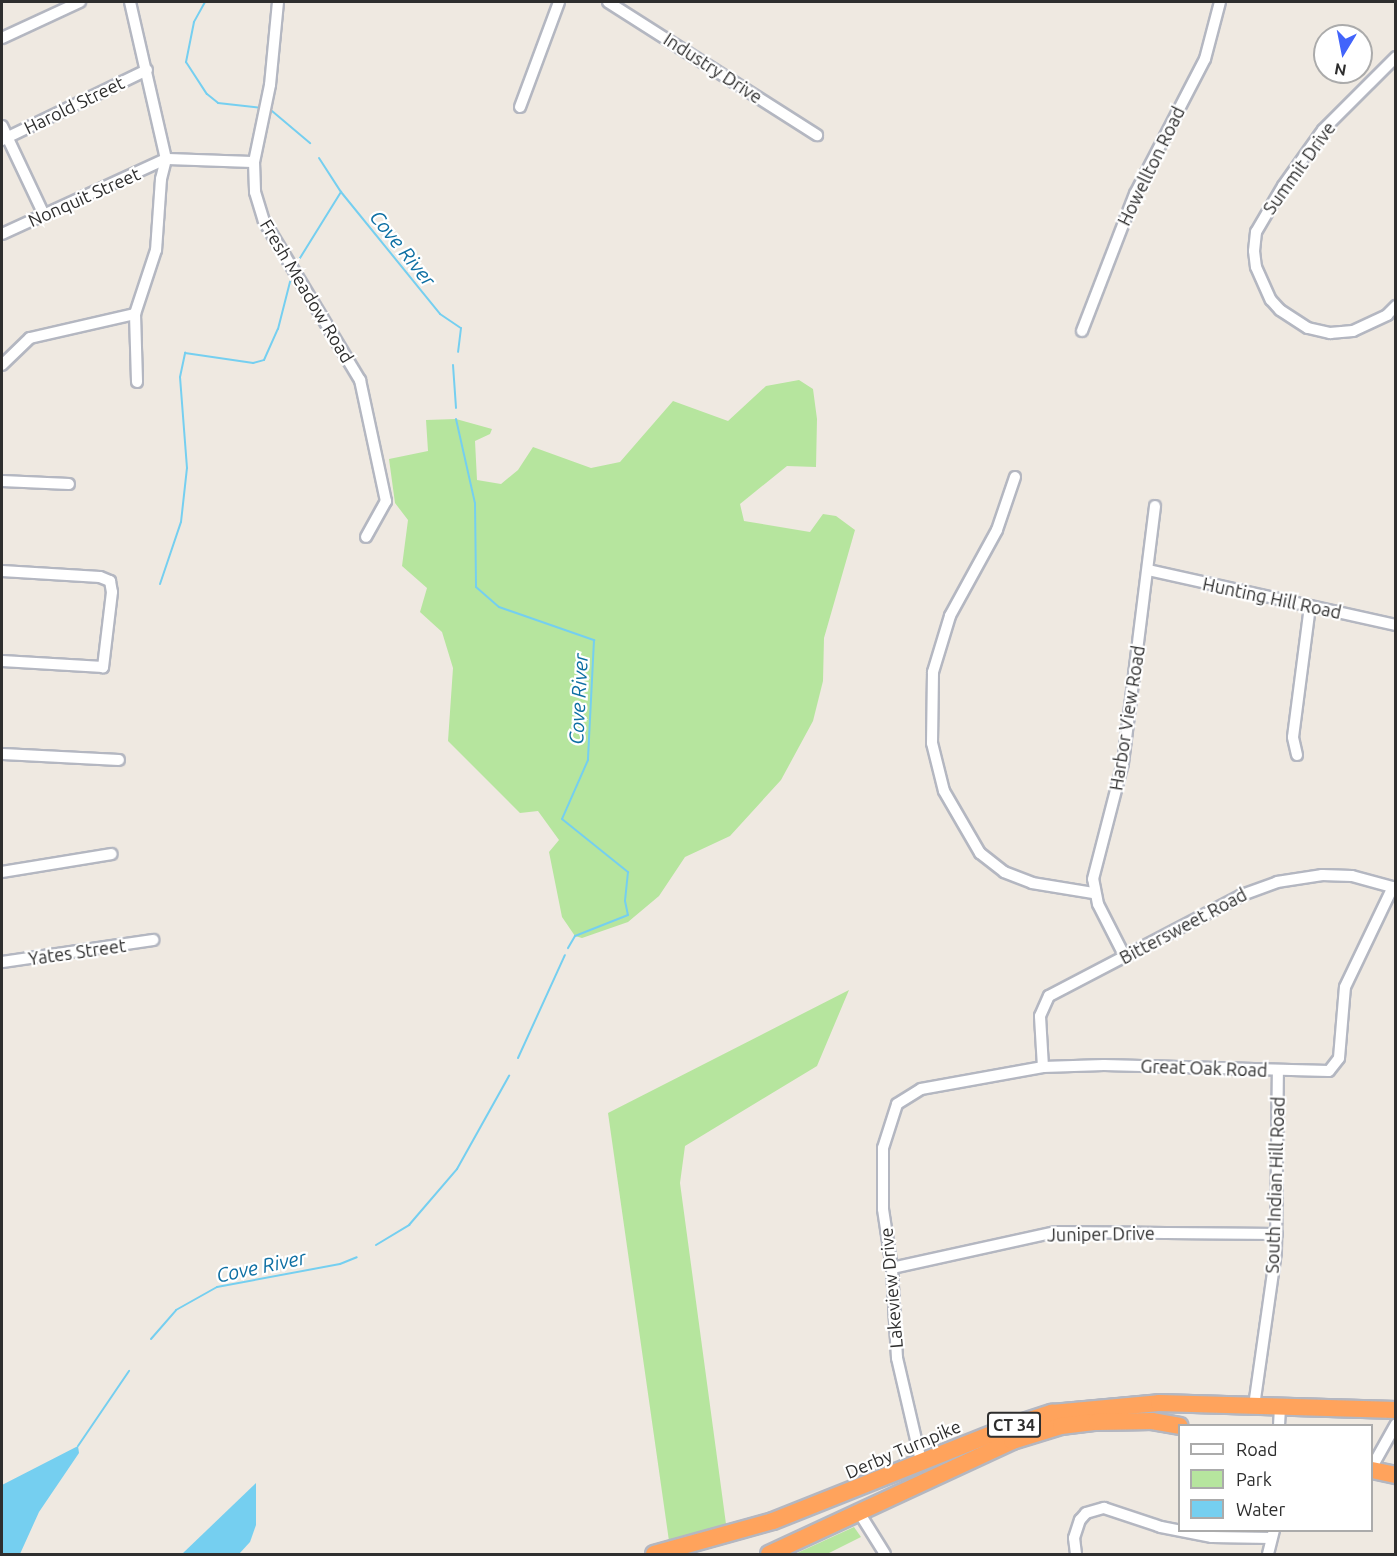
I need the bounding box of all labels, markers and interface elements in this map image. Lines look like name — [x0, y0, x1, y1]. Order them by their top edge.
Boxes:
north arrow — [1313, 24, 1373, 84]
street label: Industry Drive — [660, 28, 766, 108]
text: N — [1333, 60, 1348, 80]
street label: Harold Street — [20, 71, 128, 139]
street label: Howellton Road — [1113, 103, 1189, 229]
street label: Summit Drive — [1258, 118, 1340, 218]
street label: Nonquit Street — [25, 163, 143, 231]
water label: Cove River — [365, 205, 441, 291]
street label: Fresh Meadow Road — [256, 215, 358, 367]
street label: Hunting Hill Road — [1201, 573, 1343, 623]
street label: Harbor View Road — [1105, 644, 1149, 792]
water label: Cove River — [564, 653, 592, 745]
street label: Bittersweet Road — [1116, 883, 1250, 969]
street label: Yates Street — [27, 934, 127, 970]
street label: Great Oak Road — [1140, 1055, 1268, 1081]
street label: South Indian Hill Road — [1261, 1096, 1289, 1274]
street label: Juniper Drive — [1047, 1222, 1155, 1246]
street label: Lakeview Drive — [875, 1227, 907, 1349]
water label: Cove River — [214, 1245, 308, 1287]
road number: CT 34 — [987, 1412, 1041, 1438]
street label: Derby Turnpike — [842, 1415, 964, 1483]
legend — [1178, 1424, 1373, 1532]
text: Road — [1236, 1439, 1278, 1459]
text: Park — [1236, 1469, 1272, 1489]
text: Water — [1236, 1499, 1285, 1519]

